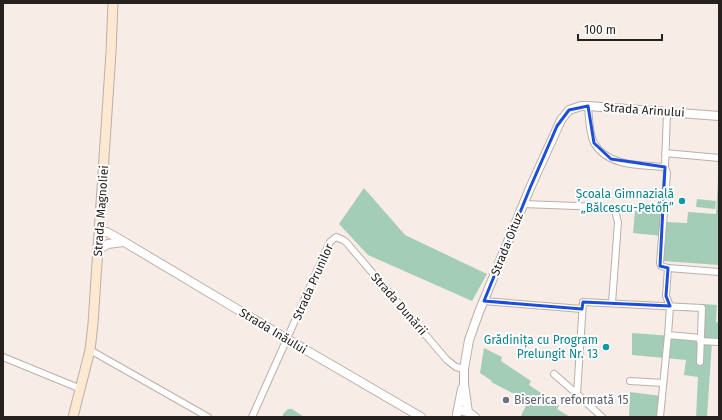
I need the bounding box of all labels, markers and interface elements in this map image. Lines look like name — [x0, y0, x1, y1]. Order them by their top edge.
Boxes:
scale bar — [578, 16, 662, 42]
text: 100 m — [584, 23, 616, 37]
street label: Strada Arinului — [603, 100, 685, 120]
street label: Strada Magnoliei — [91, 165, 111, 257]
place label: Școala Gimnazială „Bălcescu-Petőfi” — [576, 187, 674, 215]
marker: Școala Gimnazială „Bălcescu-Petőfi” — [677, 196, 687, 206]
street label: Strada Oituz — [488, 210, 526, 278]
street label: Strada Prunilor — [290, 241, 336, 322]
street label: Strada Dunării — [368, 270, 430, 338]
street label: Strada Inăului — [237, 305, 309, 357]
place label: Grădinița cu Program Prelungit Nr. 13 — [484, 333, 598, 361]
marker: Grădinița cu Program Prelungit Nr. 13 — [601, 342, 611, 352]
place label: Biserica reformată 15 — [514, 393, 629, 407]
marker: Biserica reformată 15 — [501, 395, 511, 405]

